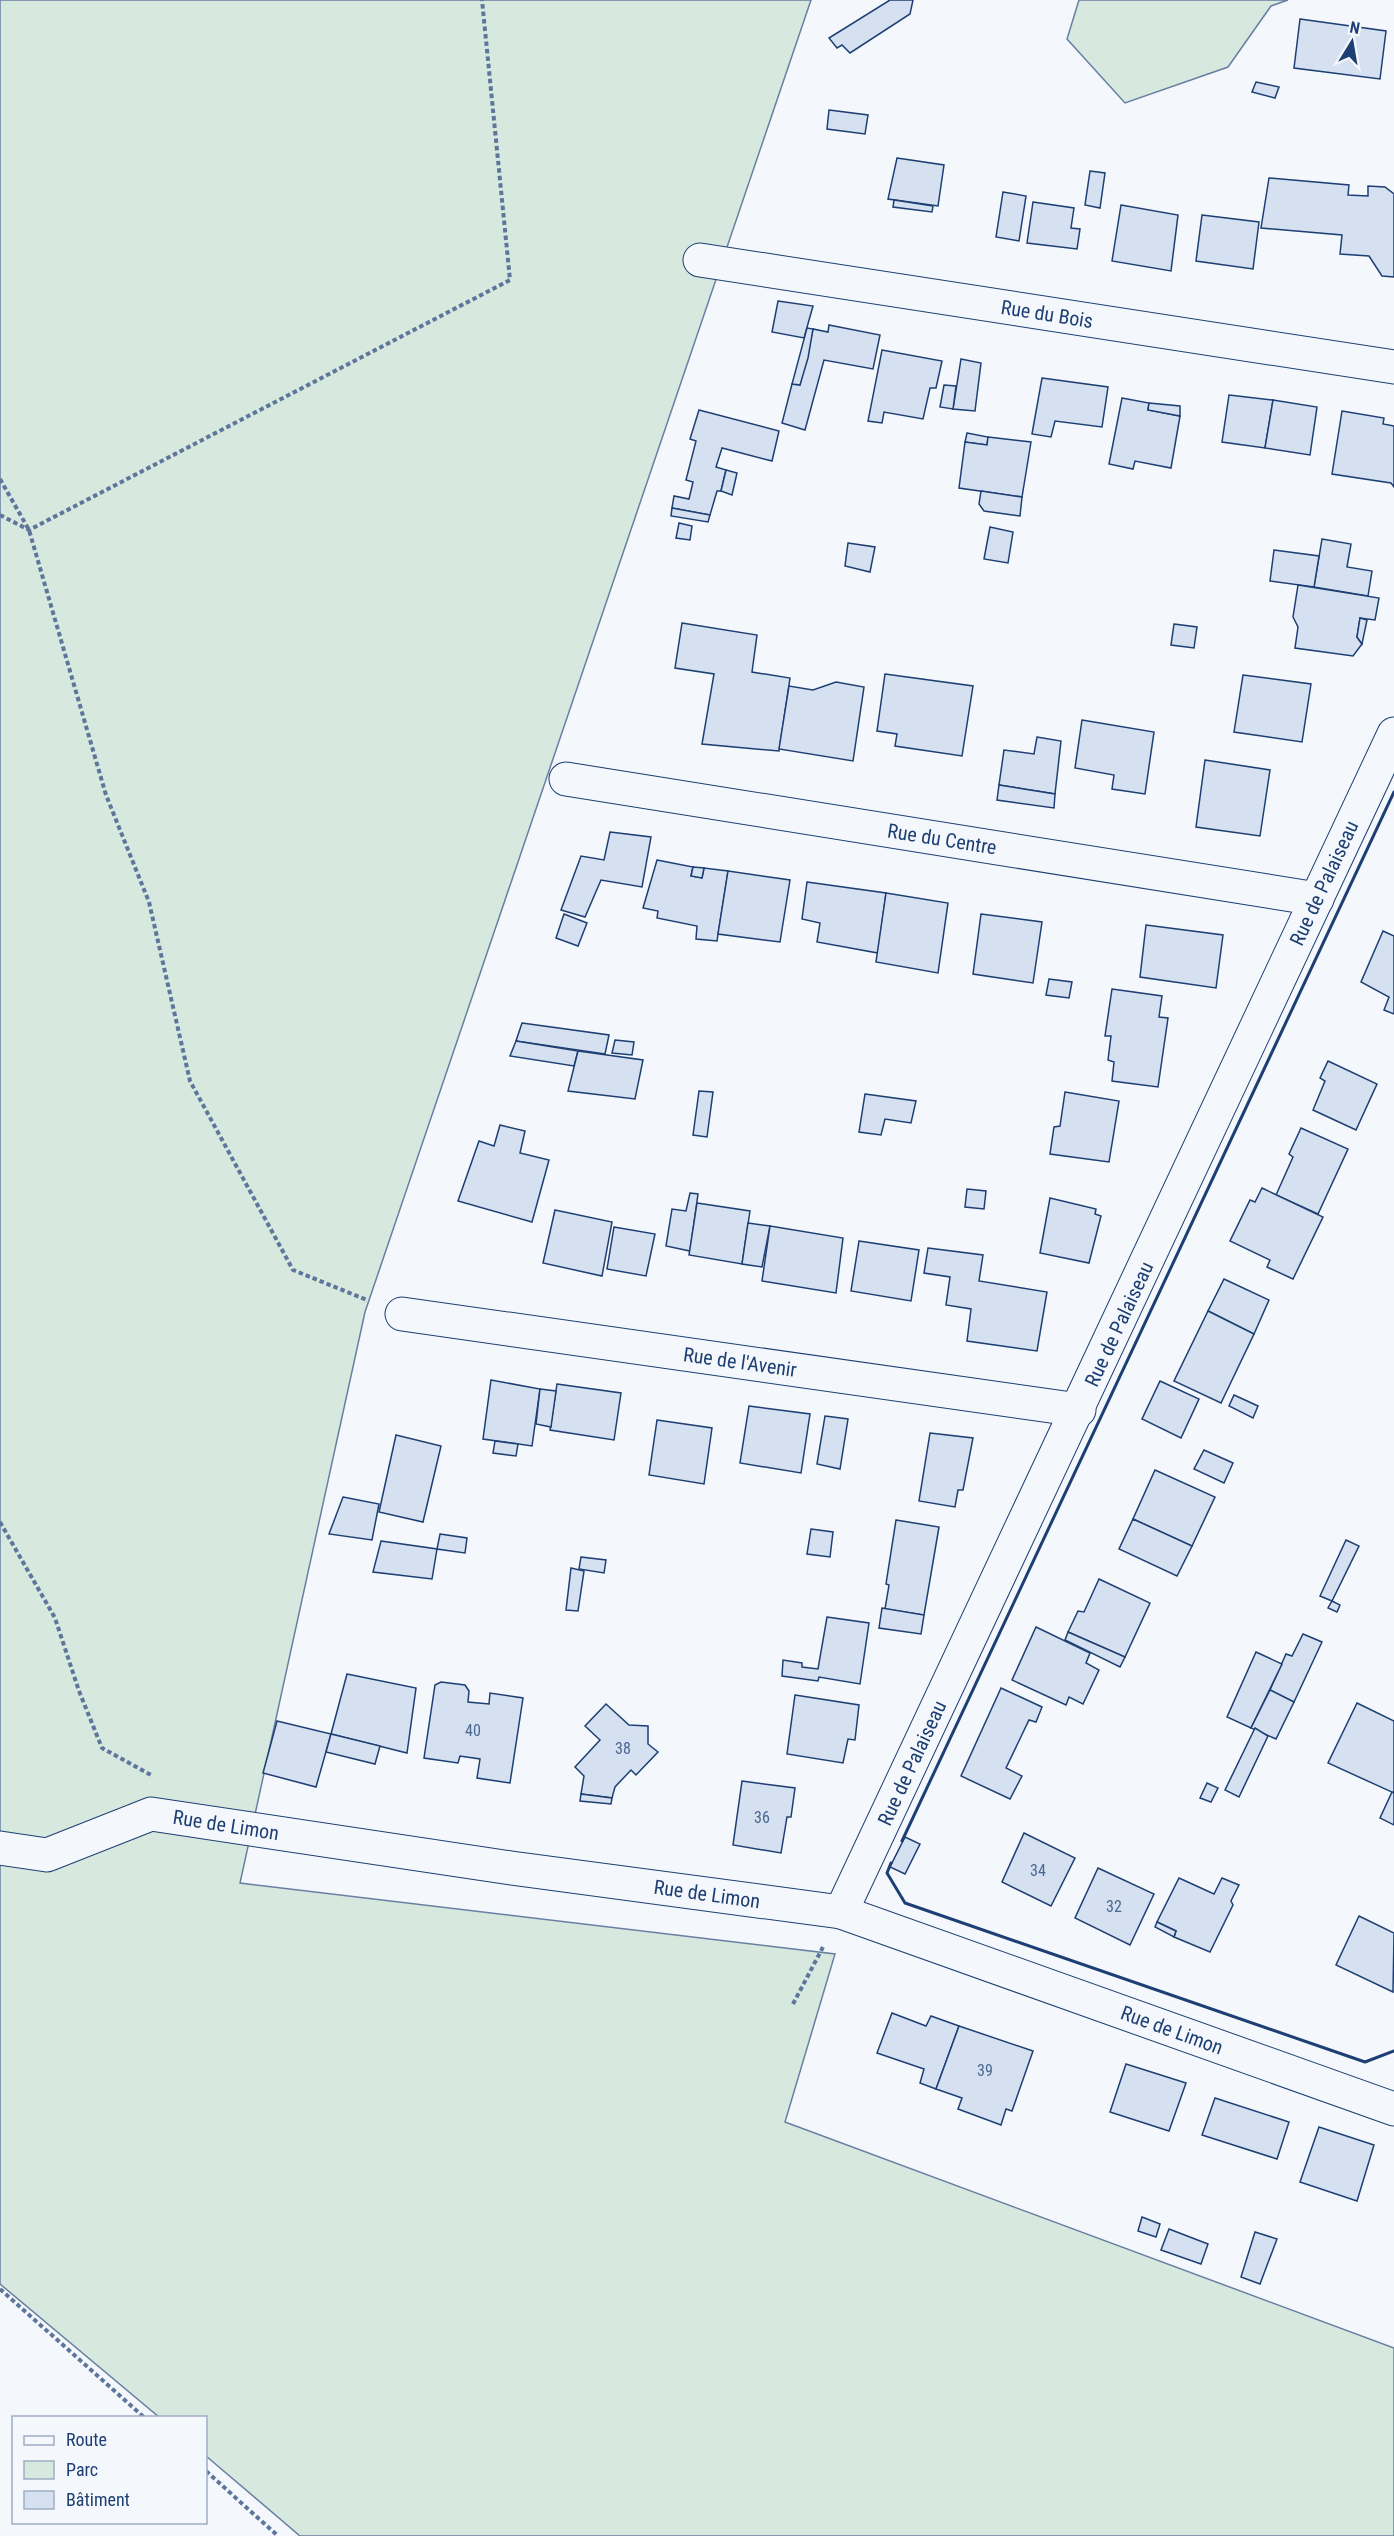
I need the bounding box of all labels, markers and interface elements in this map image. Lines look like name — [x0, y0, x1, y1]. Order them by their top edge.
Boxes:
north arrow — [1322, 12, 1382, 72]
text: N — [1348, 18, 1361, 38]
street label: Rue du Bois — [999, 295, 1095, 333]
street label: Rue de Palaiseau — [1285, 817, 1363, 949]
street label: Rue du Centre — [886, 819, 998, 859]
street label: Rue de Palaiseau — [1080, 1258, 1158, 1390]
street label: Rue de l'Avenir — [682, 1342, 798, 1382]
street label: Rue de Palaiseau — [873, 1697, 951, 1829]
house number: 40 — [465, 1721, 481, 1740]
house number: 38 — [615, 1739, 631, 1758]
street label: Rue de Limon — [171, 1805, 281, 1845]
house number: 36 — [754, 1808, 770, 1827]
house number: 34 — [1030, 1861, 1046, 1880]
street label: Rue de Limon — [652, 1875, 762, 1913]
house number: 32 — [1106, 1897, 1122, 1916]
street label: Rue de Limon — [1118, 2000, 1226, 2060]
house number: 39 — [977, 2061, 993, 2080]
legend — [12, 2416, 207, 2524]
text: Route — [66, 2429, 107, 2450]
text: Parc — [66, 2459, 98, 2480]
text: Bâtiment — [66, 2489, 130, 2510]

